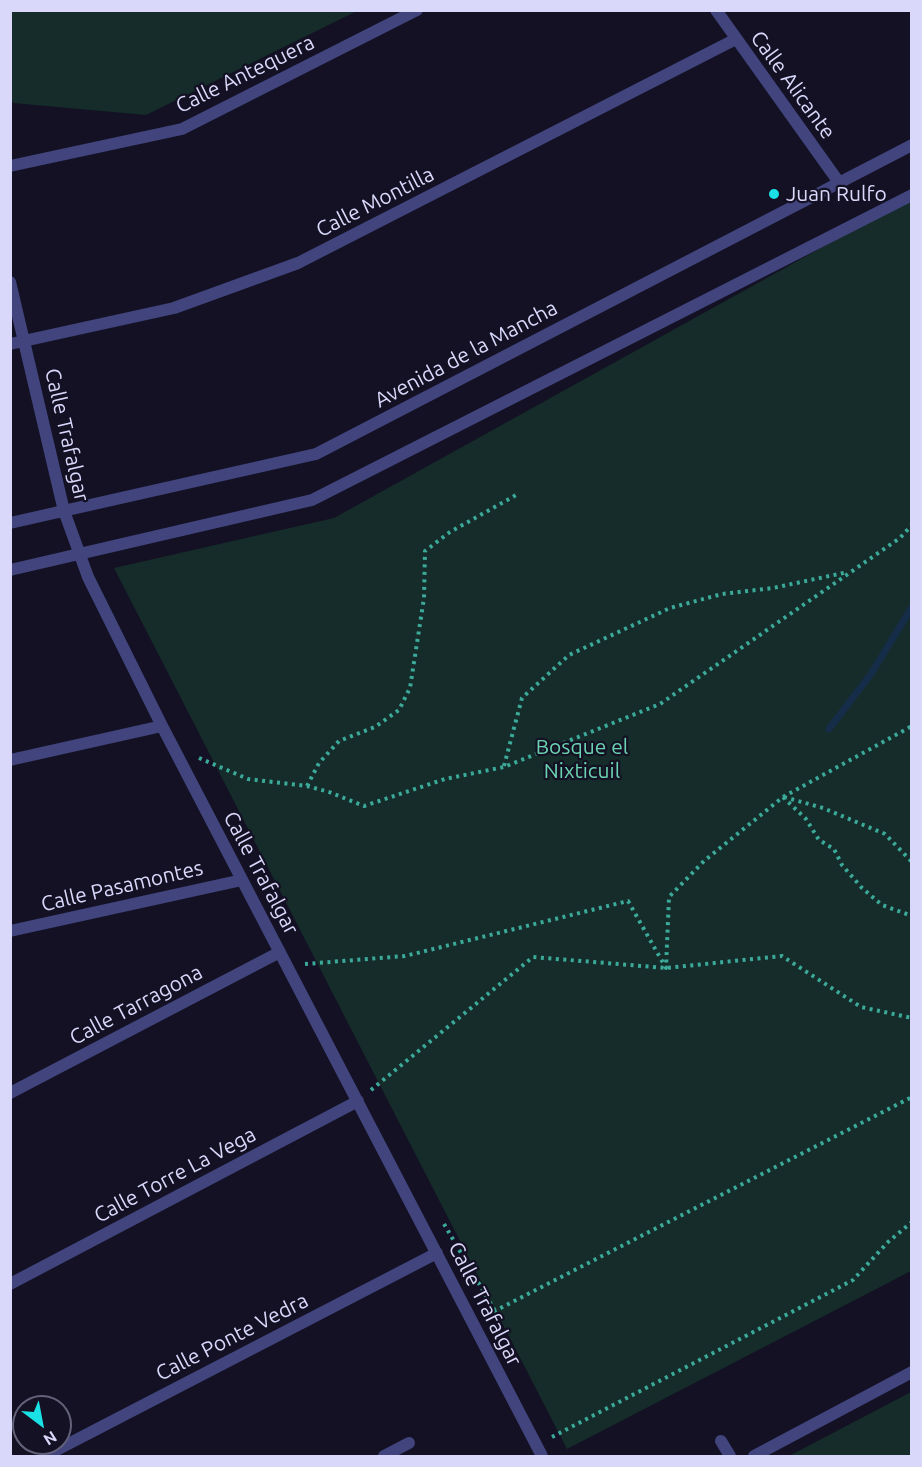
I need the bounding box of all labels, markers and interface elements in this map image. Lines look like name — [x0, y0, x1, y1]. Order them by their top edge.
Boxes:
street label: Calle Alicante — [745, 26, 841, 144]
street label: Calle Antequera — [172, 30, 318, 118]
street label: Calle Montilla — [312, 162, 438, 242]
place label: Juan Rulfo — [786, 181, 887, 207]
marker: Juan Rulfo — [767, 187, 781, 201]
street label: Avenida de la Mancha — [370, 295, 562, 413]
street label: Calle Trafalgar — [39, 366, 95, 504]
park label: Bosque el Nixticuil — [536, 734, 628, 784]
street label: Calle Trafalgar — [218, 807, 304, 939]
street label: Calle Pasamontes — [39, 855, 205, 917]
street label: Calle Tarragona — [65, 959, 207, 1051]
street label: Calle Torre La Vega — [90, 1122, 260, 1228]
street label: Calle Trafalgar — [443, 1238, 527, 1370]
street label: Calle Ponte Vedra — [152, 1288, 312, 1386]
north arrow — [12, 1395, 72, 1455]
text: N — [41, 1428, 60, 1449]

